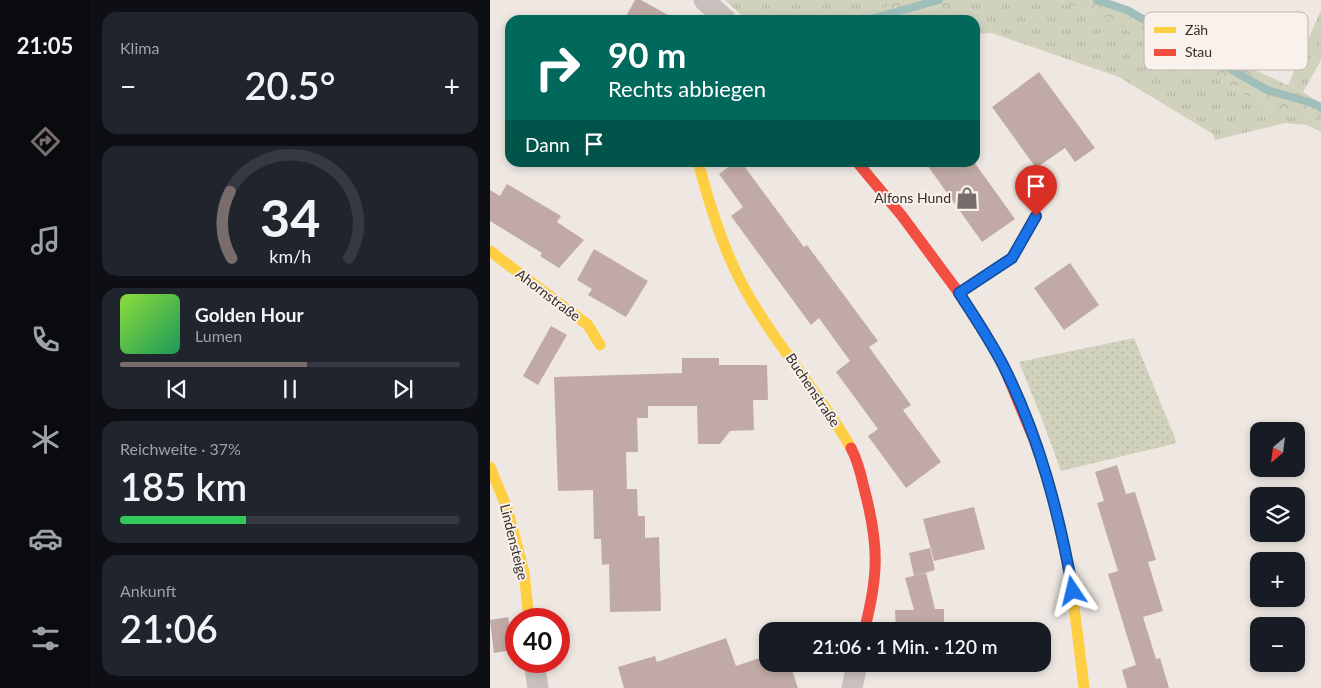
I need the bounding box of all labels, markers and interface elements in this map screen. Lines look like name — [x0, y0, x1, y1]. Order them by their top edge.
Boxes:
legend — [1144, 12, 1308, 70]
text: Zäh — [1185, 21, 1208, 38]
text: 21:05 — [17, 32, 73, 59]
text: 90 m — [608, 33, 686, 75]
icon: right — [525, 35, 590, 100]
text: Klima — [120, 38, 159, 57]
text: Stau — [1185, 43, 1212, 60]
text: 20.5° — [245, 62, 335, 108]
text: − — [120, 69, 136, 103]
text: + — [444, 69, 460, 103]
text: Rechts abbiegen — [608, 75, 766, 102]
icon: directions — [28, 124, 63, 159]
icon: arrive — [580, 130, 608, 158]
text: Dann — [525, 133, 570, 156]
pin — [1015, 165, 1057, 216]
icon: arrive — [1022, 172, 1050, 200]
shop icon: Alfons Hund — [954, 185, 980, 211]
text: 34 — [260, 186, 320, 248]
place label: Alfons Hund — [874, 189, 951, 206]
icon: music — [28, 223, 63, 258]
text: km/h — [269, 245, 311, 267]
street label: Ahornstraße — [513, 265, 584, 324]
text: Golden Hour — [195, 303, 304, 326]
icon: phone — [28, 322, 63, 357]
text: Lumen — [195, 326, 242, 345]
street label: Buchenstraße — [783, 350, 844, 430]
icon: previous — [163, 375, 191, 403]
icon: pause — [276, 375, 304, 403]
icon: next — [389, 375, 417, 403]
icon: climate — [28, 422, 63, 457]
north arrow — [1250, 422, 1305, 478]
map controls — [1250, 422, 1305, 672]
text: Reichweite · 37% — [120, 439, 241, 458]
text: 185 km — [120, 463, 247, 509]
button: layers — [1250, 487, 1305, 542]
street label: Lindensteige — [497, 502, 532, 582]
icon: car — [28, 521, 63, 556]
button: + — [1250, 552, 1305, 607]
position arrow — [1046, 564, 1098, 616]
text: Ankunft — [120, 581, 177, 600]
text: 21:06 — [120, 605, 218, 651]
speed limit sign: 40 — [505, 608, 570, 673]
button: − — [1250, 617, 1305, 672]
icon: filters — [28, 621, 63, 656]
text: 21:06 · 1 Min. · 120 m — [813, 635, 997, 658]

